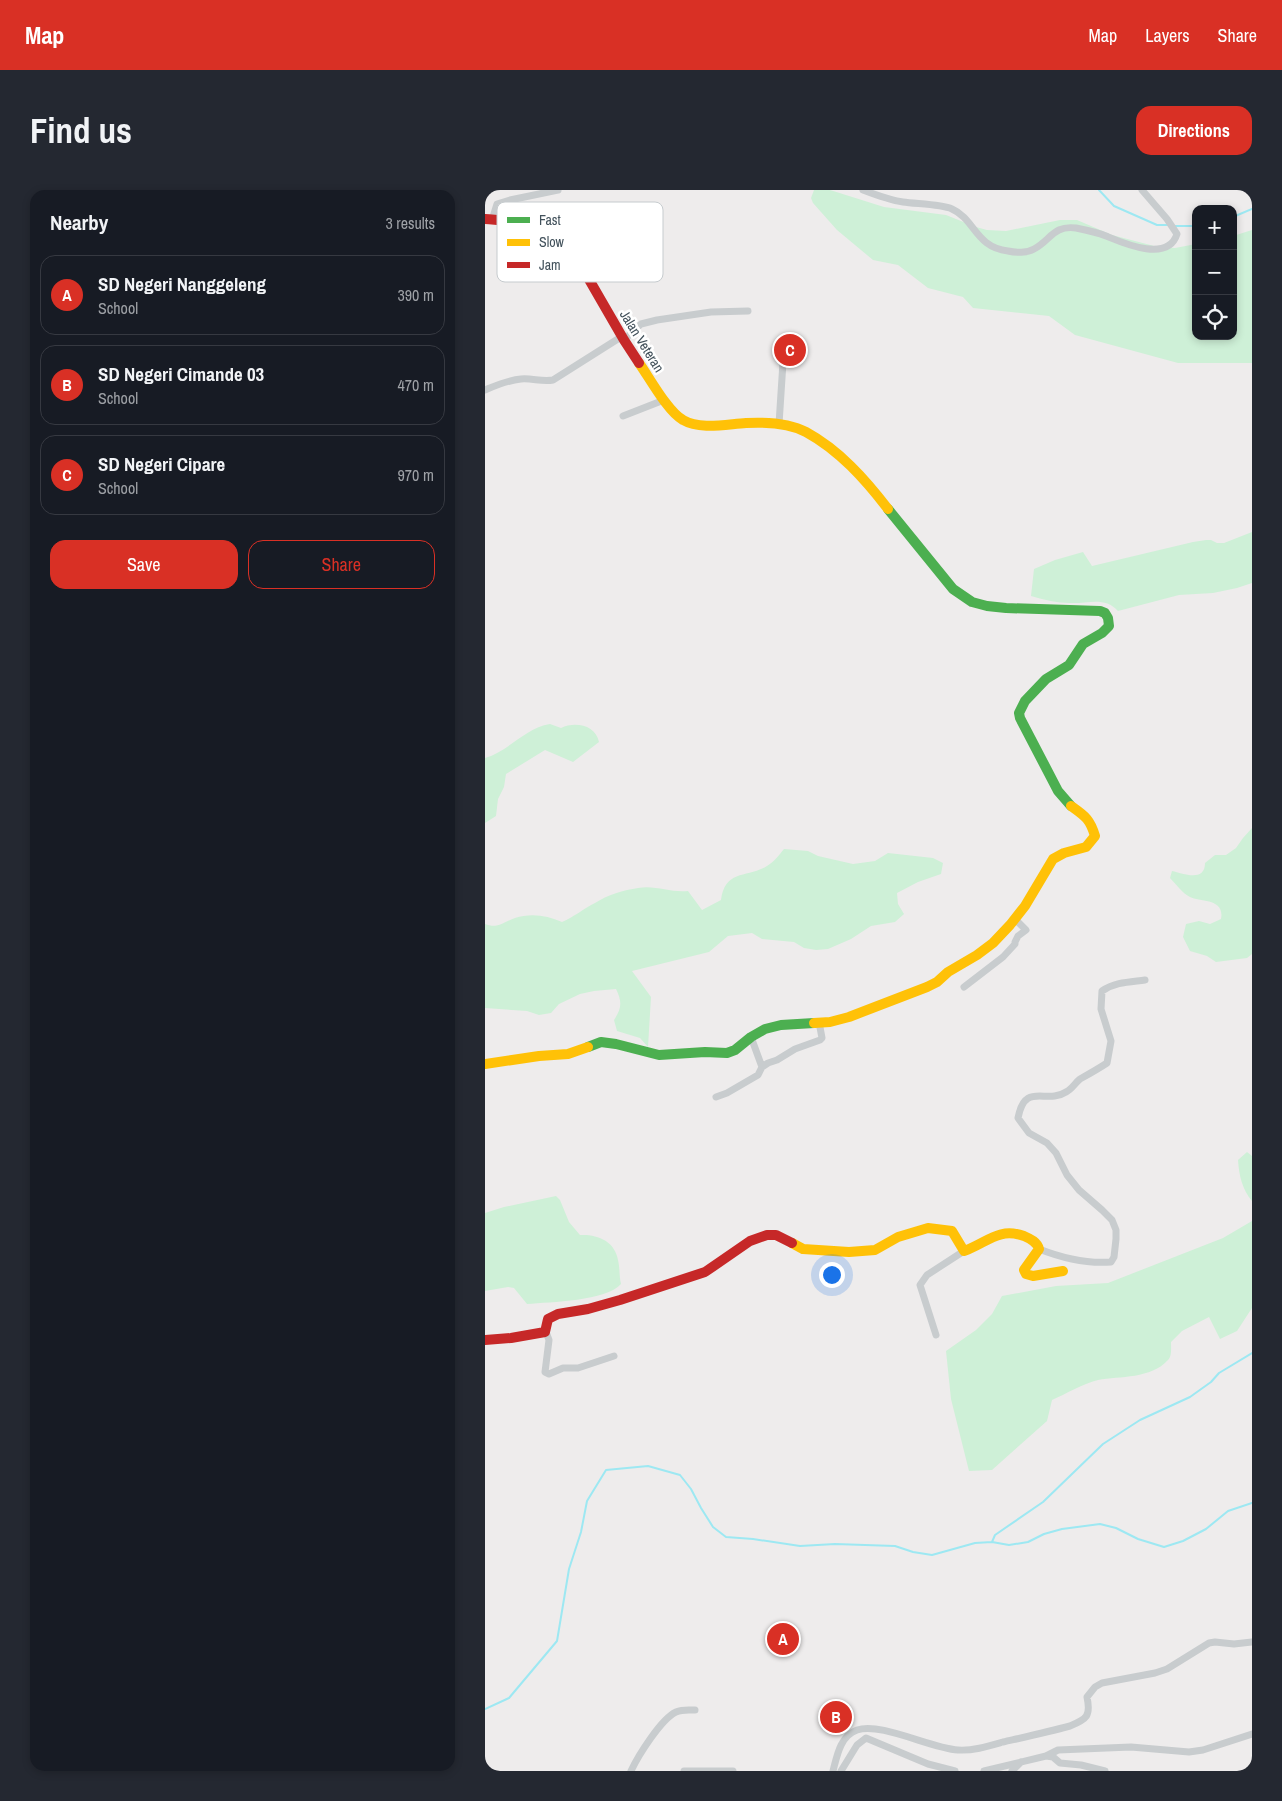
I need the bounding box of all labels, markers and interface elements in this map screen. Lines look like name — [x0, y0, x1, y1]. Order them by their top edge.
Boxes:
text: Map — [25, 19, 64, 51]
text: Map — [1089, 23, 1117, 48]
text: Layers — [1145, 23, 1190, 48]
text: Share — [1218, 23, 1257, 48]
button: Directions — [1136, 106, 1252, 155]
text: Find us — [30, 107, 132, 154]
legend — [497, 202, 663, 282]
map controls — [1192, 205, 1237, 340]
button: + — [1192, 205, 1237, 250]
text: Nearby — [50, 208, 108, 237]
text: Fast — [539, 211, 561, 229]
text: 3 results — [385, 212, 435, 234]
text: Slow — [539, 233, 565, 251]
button: − — [1192, 250, 1237, 295]
text: Jam — [539, 256, 561, 274]
text: SD Negeri Nanggeleng — [98, 271, 266, 297]
text: A — [62, 284, 72, 306]
text: 390 m — [398, 284, 434, 306]
button: locate — [1192, 295, 1237, 340]
text: School — [98, 297, 138, 319]
street label: Jalan Veteran — [616, 306, 668, 376]
pin: C — [774, 331, 806, 369]
text: SD Negeri Cimande 03 — [98, 361, 264, 387]
text: B — [62, 374, 72, 396]
text: 470 m — [398, 374, 434, 396]
text: School — [98, 387, 138, 409]
text: SD Negeri Cipare — [98, 451, 225, 477]
text: C — [62, 464, 72, 486]
text: 970 m — [398, 464, 434, 486]
text: School — [98, 477, 138, 499]
button: Save — [50, 540, 238, 589]
button: Share — [248, 540, 435, 589]
your location — [819, 1262, 845, 1288]
pin: A — [767, 1620, 799, 1658]
pin: B — [820, 1698, 852, 1736]

